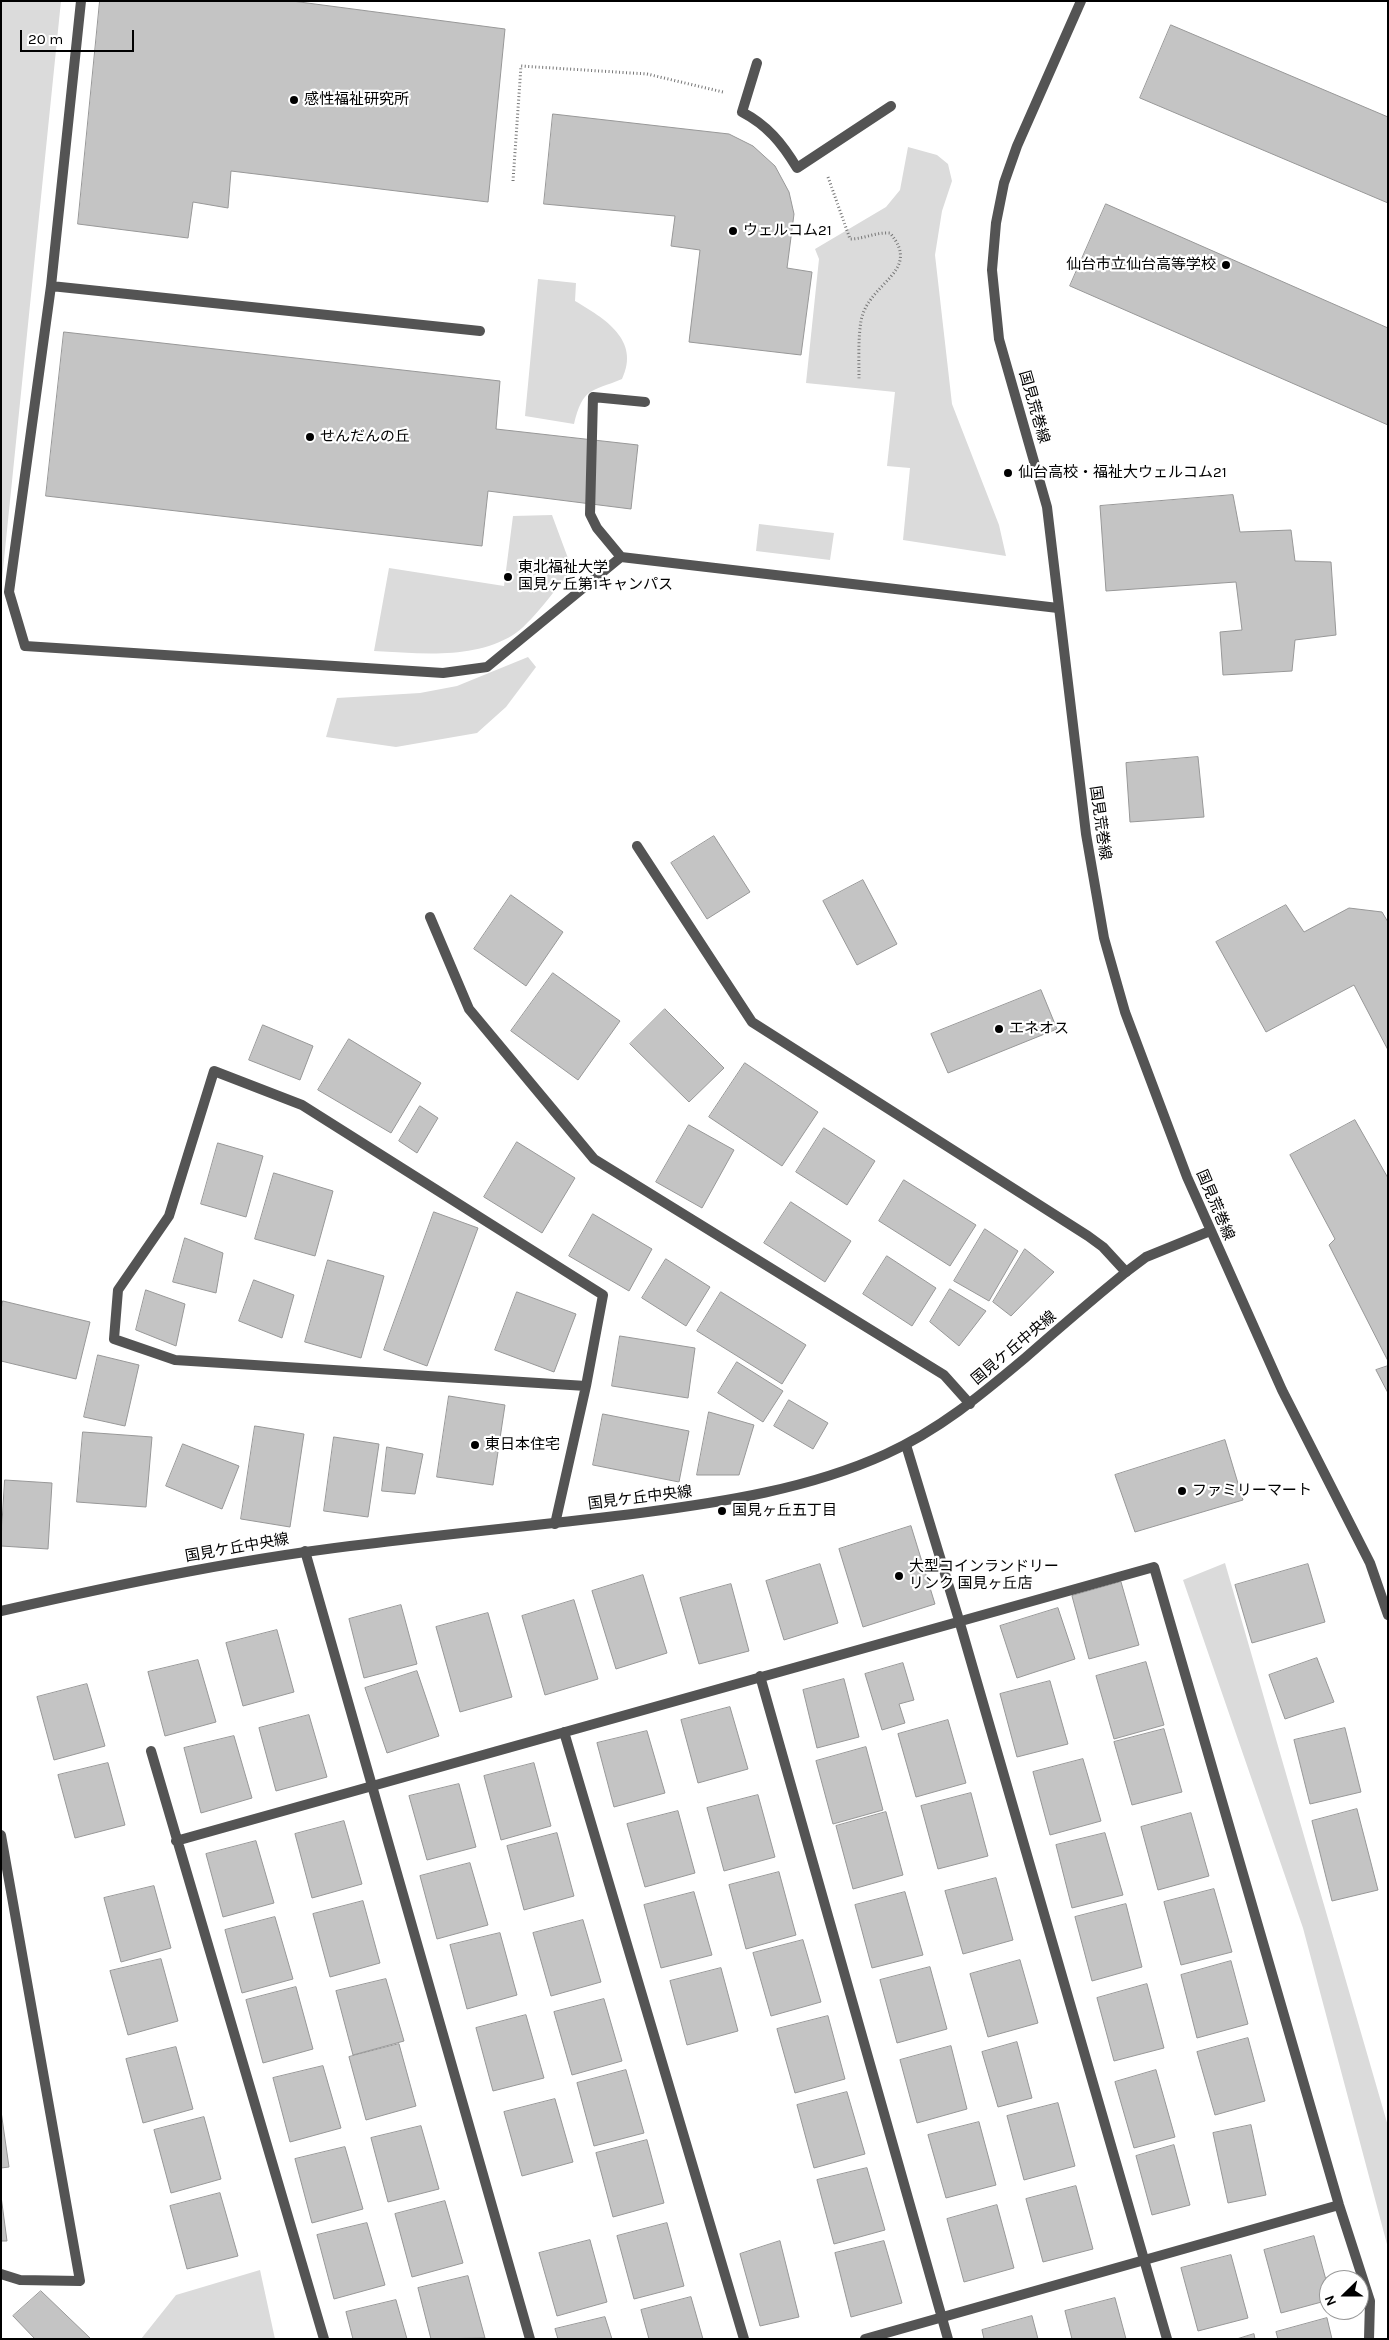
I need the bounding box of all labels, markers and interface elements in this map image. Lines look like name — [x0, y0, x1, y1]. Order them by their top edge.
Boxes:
scale bar — [22, 20, 136, 52]
text: 20 m — [28, 30, 63, 48]
place label: 感性福祉研究所 — [304, 91, 409, 109]
marker: 感性福祉研究所 — [288, 94, 300, 106]
place label: ウェルコム21 — [743, 222, 832, 240]
marker: ウェルコム21 — [727, 225, 739, 237]
place label: 仙台市立仙台高等学校 — [1066, 256, 1216, 274]
marker: 仙台市立仙台高等学校 — [1220, 259, 1232, 271]
street label: 国見荒巻線 — [1015, 368, 1053, 446]
place label: せんだんの丘 — [320, 428, 410, 446]
marker: せんだんの丘 — [304, 431, 316, 443]
place label: 仙台高校・福祉大ウェルコム21 — [1018, 464, 1227, 482]
marker: 仙台高校・福祉大ウェルコム21 — [1002, 467, 1014, 479]
place label: 東北福祉大学 国見ヶ丘第1キャンパス — [518, 559, 673, 594]
marker: 東北福祉大学 国見ヶ丘第1キャンパス — [502, 571, 514, 583]
street label: 国見荒巻線 — [1086, 785, 1114, 861]
place label: エネオス — [1009, 1020, 1069, 1038]
marker: エネオス — [993, 1023, 1005, 1035]
street label: 国見荒巻線 — [1192, 1167, 1238, 1243]
street label: 国見ケ丘中央線 — [968, 1307, 1060, 1389]
place label: 東日本住宅 — [485, 1436, 560, 1454]
marker: 東日本住宅 — [469, 1439, 481, 1451]
place label: ファミリーマート — [1192, 1482, 1312, 1500]
street label: 国見ケ丘中央線 — [587, 1483, 693, 1513]
marker: ファミリーマート — [1176, 1485, 1188, 1497]
place label: 国見ヶ丘五丁目 — [732, 1502, 837, 1520]
marker: 国見ヶ丘五丁目 — [716, 1505, 728, 1517]
street label: 国見ケ丘中央線 — [184, 1530, 290, 1566]
place label: 大型コインランドリー リンク 国見ヶ丘店 — [909, 1558, 1059, 1593]
marker: 大型コインランドリー リンク 国見ヶ丘店 — [893, 1570, 905, 1582]
north arrow — [1319, 2270, 1369, 2320]
text: N — [1321, 2293, 1340, 2308]

